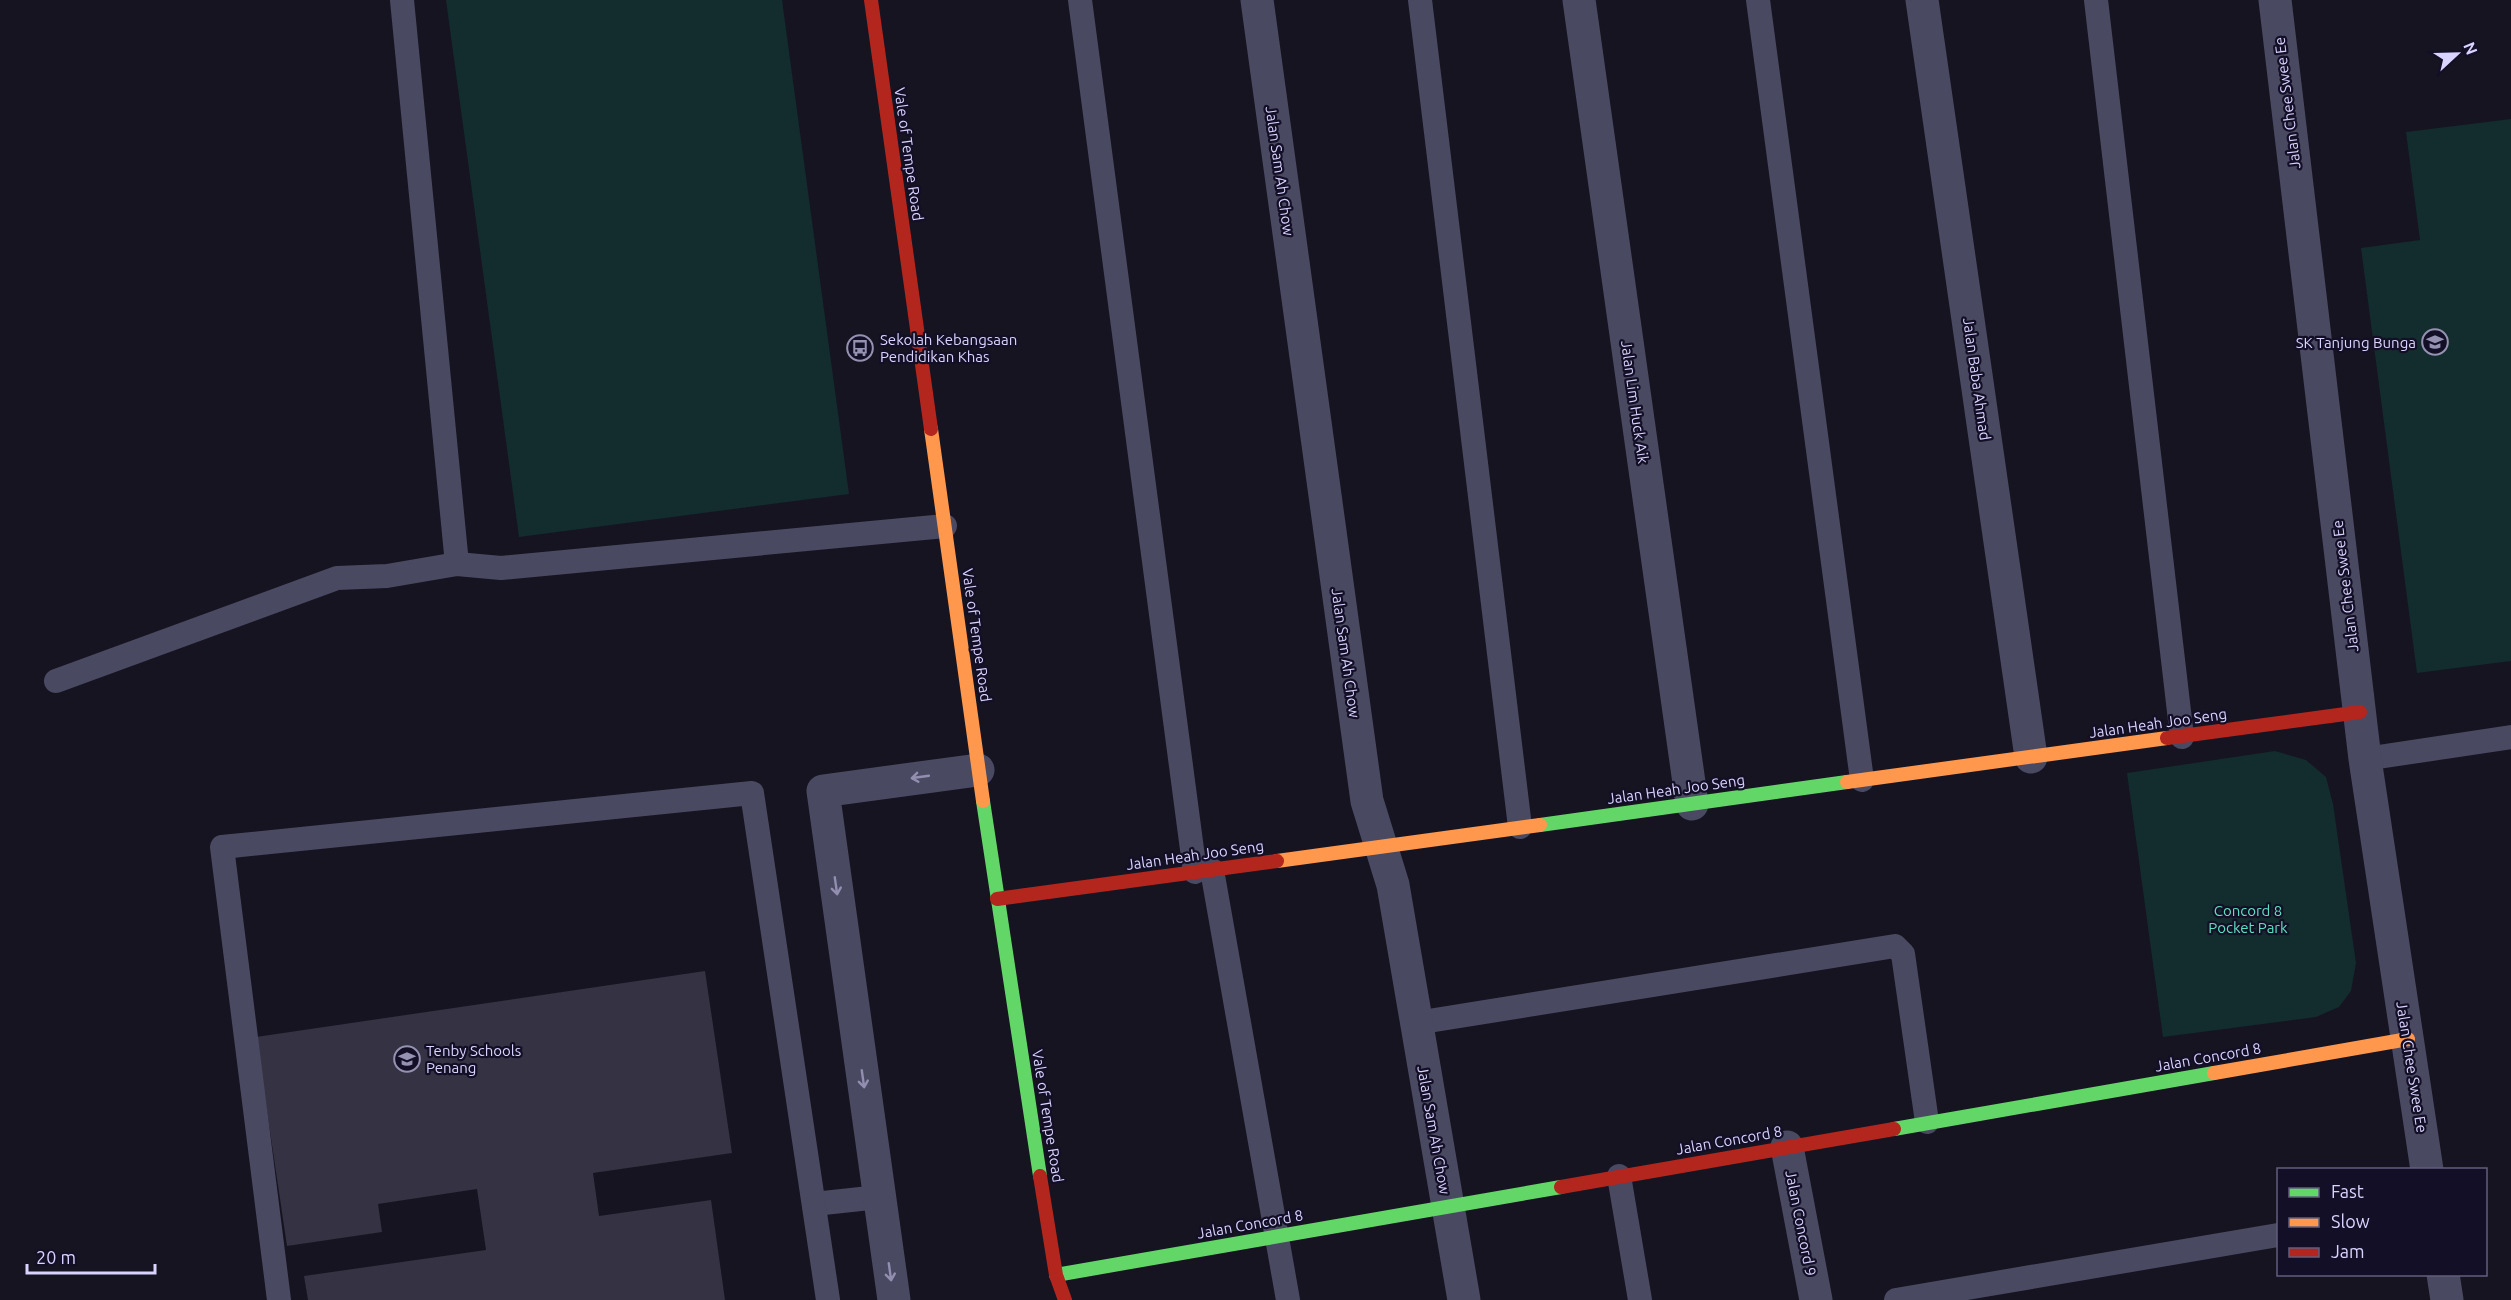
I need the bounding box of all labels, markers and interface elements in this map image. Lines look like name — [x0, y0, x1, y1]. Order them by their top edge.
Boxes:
north arrow — [2427, 24, 2487, 84]
street label: Jalan Chee Swee Ee — [2270, 36, 2304, 170]
text: N — [2460, 39, 2481, 57]
street label: Vale of Tempe Road — [891, 86, 927, 222]
street label: Jalan Sam Ah Chow — [1262, 105, 1298, 237]
street label: Jalan Baba Ahmad — [1960, 317, 1994, 441]
school or university icon: SK Tanjung Bunga — [2420, 327, 2450, 357]
place label: Sekolah Kebangsaan Pendidikan Khas — [880, 331, 1017, 365]
bus stop icon: Sekolah Kebangsaan Pendidikan Khas — [845, 333, 875, 363]
place label: SK Tanjung Bunga — [2296, 334, 2416, 351]
street label: Jalan Lim Huck Aik — [1618, 339, 1652, 465]
street label: Jalan Chee Swee Ee — [2328, 519, 2362, 653]
street label: Vale of Tempe Road — [959, 567, 995, 703]
street label: Jalan Sam Ah Chow — [1328, 587, 1364, 719]
street label: Jalan Heah Joo Seng — [2088, 705, 2228, 741]
street label: Jalan Heah Joo Seng — [1606, 771, 1746, 807]
one-way arrow — [911, 772, 931, 783]
street label: Jalan Heah Joo Seng — [1125, 837, 1265, 873]
one-way arrow — [831, 876, 842, 895]
park label: Concord 8 Pocket Park — [2208, 902, 2288, 936]
street label: Jalan Chee Swee Ee — [2393, 1000, 2431, 1134]
street label: Jalan Concord 8 — [2154, 1039, 2262, 1075]
place label: Tenby Schools Penang — [426, 1042, 521, 1076]
school or university icon: Tenby Schools Penang — [392, 1044, 422, 1074]
street label: Vale of Tempe Road — [1029, 1048, 1067, 1184]
street label: Jalan Sam Ah Chow — [1414, 1064, 1454, 1196]
one-way arrow — [858, 1069, 869, 1089]
street label: Jalan Concord 8 — [1675, 1122, 1783, 1158]
legend — [2277, 1168, 2487, 1276]
street label: Jalan Concord 9 — [1782, 1169, 1820, 1277]
text: Fast — [2331, 1181, 2364, 1201]
street label: Jalan Concord 8 — [1196, 1206, 1304, 1242]
text: Slow — [2331, 1211, 2370, 1231]
scale bar — [27, 1237, 154, 1275]
text: Jam — [2331, 1241, 2365, 1261]
text: 20 m — [36, 1247, 76, 1267]
one-way arrow — [885, 1262, 896, 1282]

